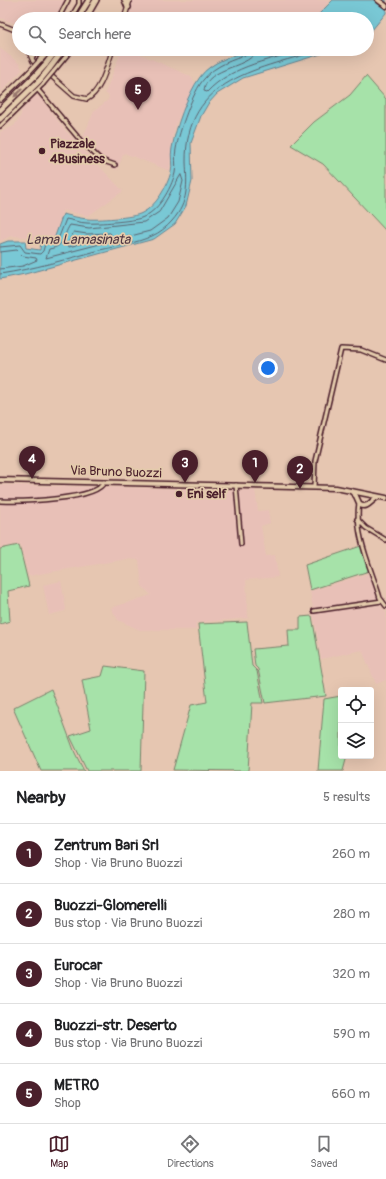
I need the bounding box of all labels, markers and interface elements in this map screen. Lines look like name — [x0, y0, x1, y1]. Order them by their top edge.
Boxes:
search box — [12, 12, 374, 56]
icon: search — [26, 23, 48, 45]
text: Search here — [58, 25, 131, 44]
pin: 5 — [125, 77, 151, 110]
one-way arrow — [13, 88, 23, 98]
place label: Piazzale 4Business — [50, 136, 105, 167]
marker: Piazzale 4Business — [37, 146, 47, 156]
water label: Lama Lamasinata — [26, 231, 132, 248]
your location — [258, 358, 278, 378]
pin: 4 — [19, 446, 45, 479]
pin: 3 — [172, 450, 198, 483]
pin: 1 — [242, 450, 268, 483]
pin: 2 — [287, 456, 313, 489]
street label: Via Bruno Buozzi — [70, 462, 162, 482]
place label: Eni self — [187, 486, 228, 502]
marker: Eni self — [174, 489, 184, 499]
map controls — [338, 687, 374, 759]
button: locate — [338, 687, 374, 723]
button: layers — [338, 723, 374, 759]
text: Nearby — [16, 787, 65, 808]
text: 5 results — [323, 789, 370, 805]
text: Zentrum Bari Srl — [54, 836, 159, 855]
text: 1 — [26, 846, 32, 862]
text: 260 m — [332, 846, 370, 862]
text: Shop · Via Bruno Buozzi — [54, 855, 182, 871]
text: Buozzi-Glomerelli — [54, 896, 167, 915]
text: 2 — [25, 906, 33, 922]
text: 280 m — [333, 906, 370, 922]
text: Bus stop · Via Bruno Buozzi — [54, 915, 202, 931]
text: Eurocar — [54, 956, 102, 975]
text: 3 — [25, 966, 33, 982]
text: 320 m — [332, 966, 370, 982]
text: Shop · Via Bruno Buozzi — [54, 975, 182, 991]
text: Buozzi-str. Deserto — [54, 1016, 177, 1035]
text: 4 — [25, 1026, 33, 1042]
text: 590 m — [333, 1026, 370, 1042]
text: Bus stop · Via Bruno Buozzi — [54, 1035, 202, 1051]
text: METRO — [54, 1076, 99, 1095]
text: 5 — [25, 1086, 33, 1102]
text: 660 m — [332, 1086, 370, 1102]
text: Shop — [54, 1095, 81, 1111]
tab: Map — [48, 1133, 70, 1170]
tab: Directions — [167, 1133, 214, 1170]
tab: Saved — [310, 1133, 338, 1170]

